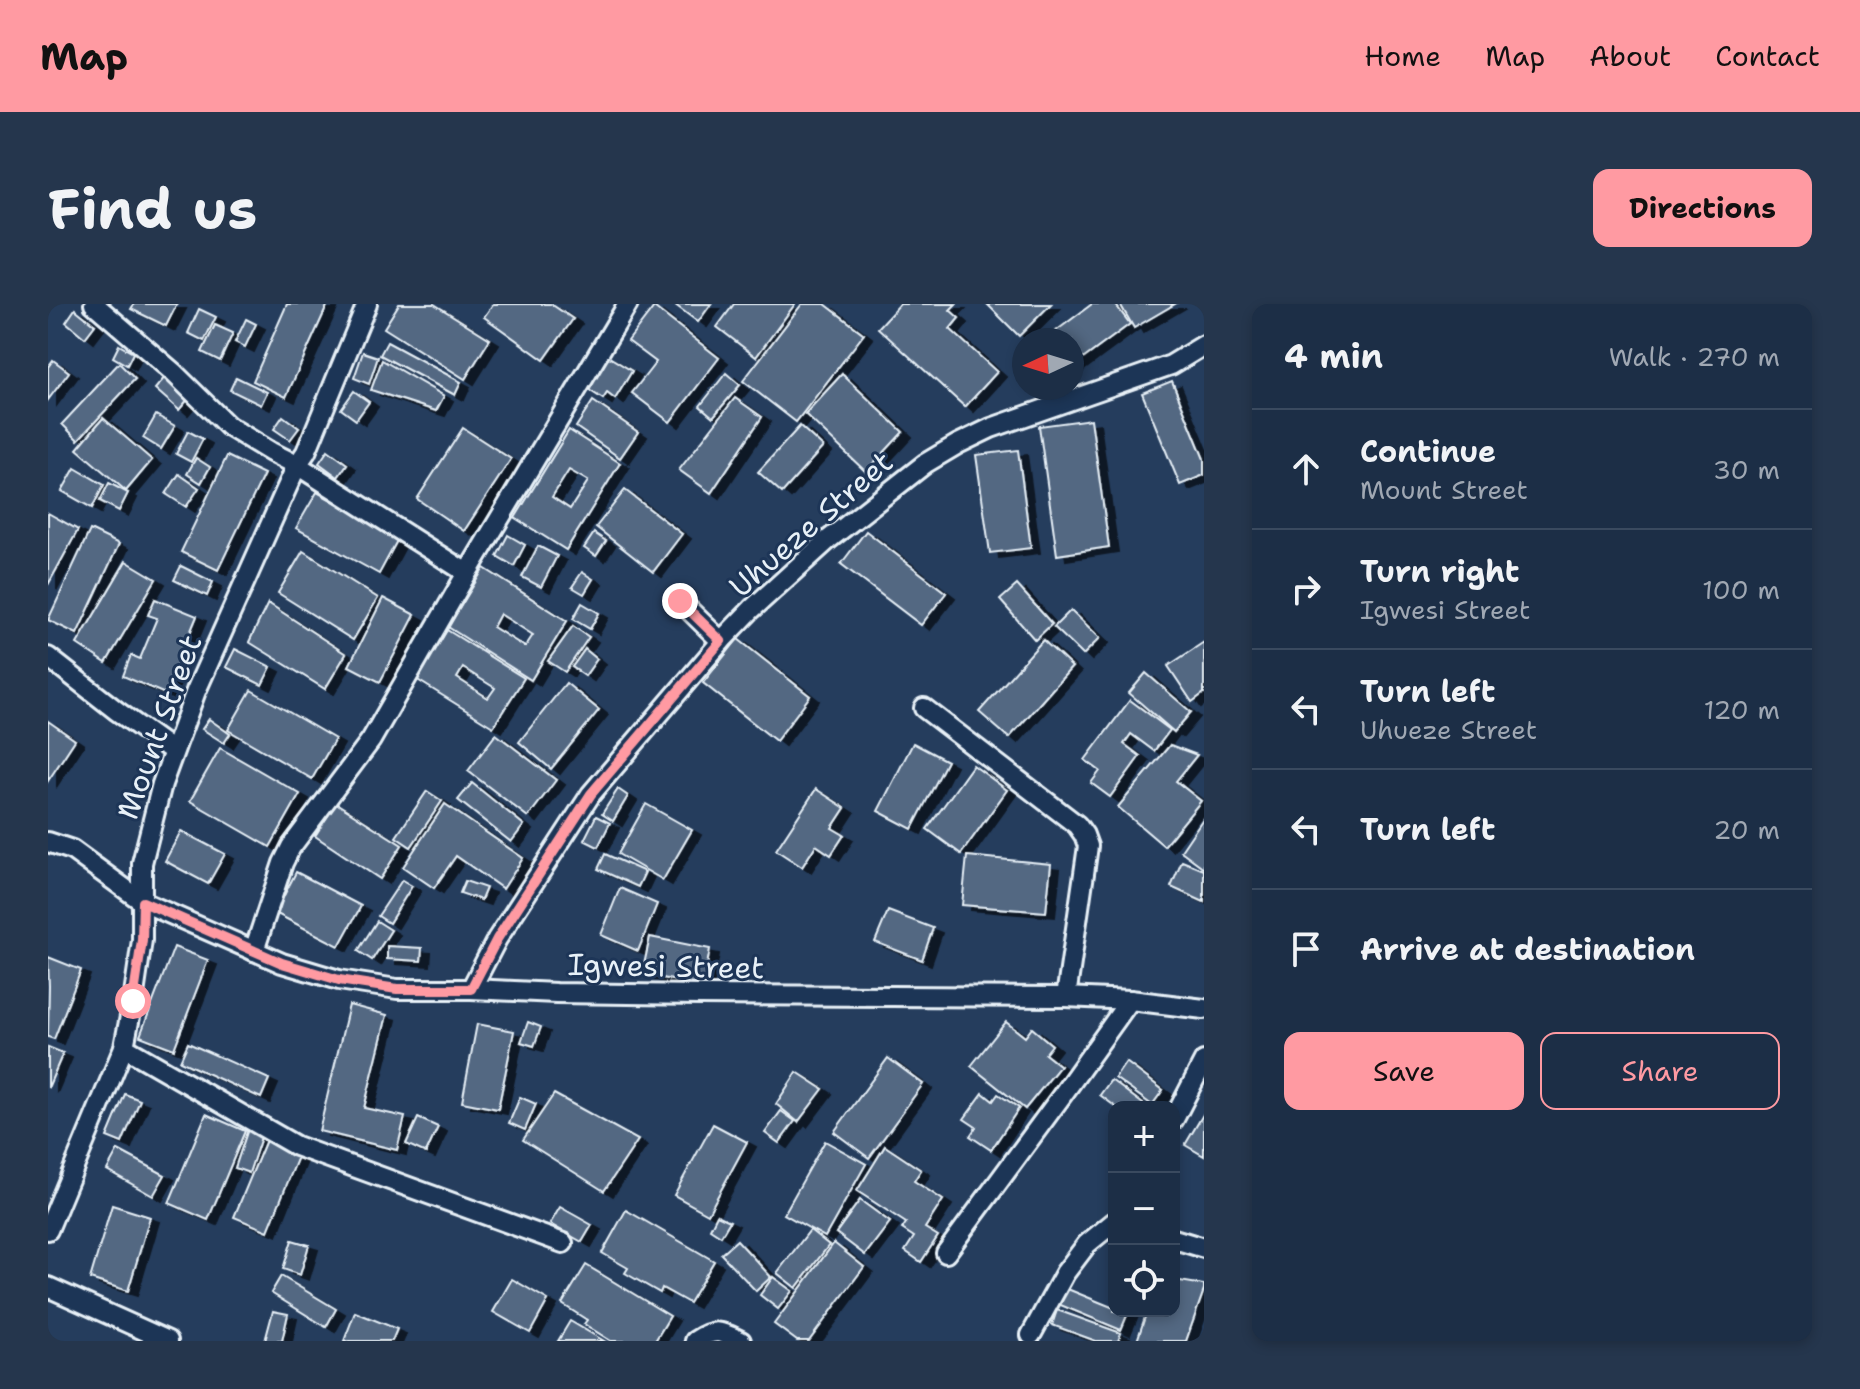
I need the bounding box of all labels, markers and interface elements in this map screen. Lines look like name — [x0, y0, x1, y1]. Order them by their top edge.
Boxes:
text: Map — [40, 31, 128, 82]
text: Home — [1364, 37, 1441, 75]
text: Map — [1485, 37, 1545, 75]
text: About — [1589, 37, 1671, 75]
text: Contact — [1715, 37, 1820, 75]
button: Directions — [1593, 169, 1812, 247]
text: Find us — [48, 171, 257, 246]
north arrow — [1012, 328, 1084, 400]
text: 4 min — [1284, 333, 1383, 379]
text: Walk · 270 m — [1609, 339, 1780, 374]
text: Continue — [1360, 431, 1496, 472]
street label: Uhueze Street — [720, 442, 902, 606]
icon: ahead — [1284, 447, 1328, 491]
text: 30 m — [1713, 452, 1780, 487]
text: Mount Street — [1360, 472, 1528, 507]
text: Turn right — [1360, 551, 1519, 592]
icon: right — [1284, 567, 1328, 611]
text: 100 m — [1702, 572, 1780, 607]
route end — [662, 583, 698, 619]
text: Igwesi Street — [1360, 592, 1530, 627]
street label: Mount Street — [107, 629, 211, 825]
text: Turn left — [1360, 671, 1495, 712]
icon: left — [1284, 687, 1328, 731]
text: 120 m — [1704, 692, 1780, 727]
text: Uhueze Street — [1360, 712, 1537, 747]
icon: left — [1284, 807, 1328, 851]
text: Turn left — [1360, 809, 1495, 850]
text: 20 m — [1713, 812, 1780, 847]
icon: arrive — [1284, 927, 1328, 971]
text: Arrive at destination — [1360, 929, 1695, 970]
street label: Igwesi Street — [567, 944, 765, 988]
route start — [115, 983, 151, 1019]
button: Save — [1284, 1032, 1524, 1110]
button: Share — [1540, 1032, 1780, 1110]
map controls — [1108, 1101, 1180, 1317]
button: + — [1108, 1101, 1180, 1173]
button: − — [1108, 1173, 1180, 1245]
button: locate — [1108, 1245, 1180, 1317]

